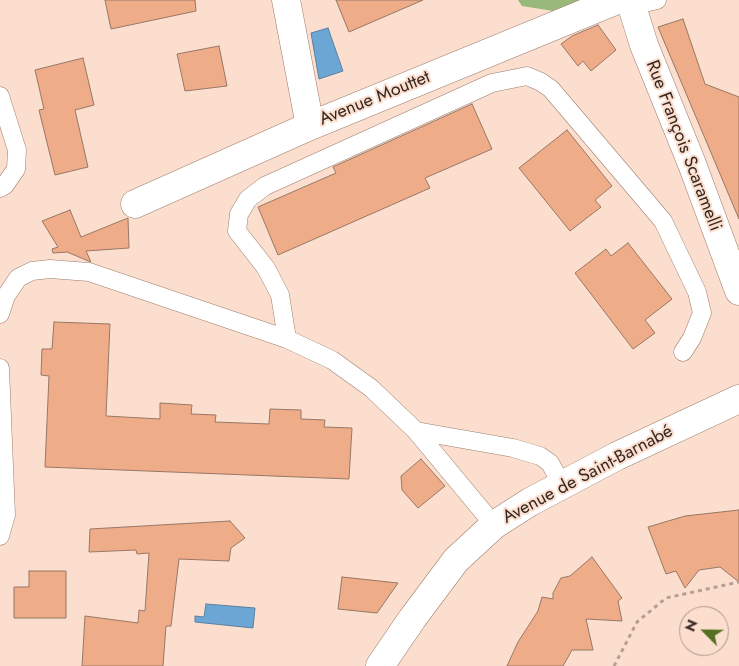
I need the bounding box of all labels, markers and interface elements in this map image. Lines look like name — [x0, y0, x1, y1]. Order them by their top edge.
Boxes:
street label: Rue François Scaramelli — [640, 58, 726, 234]
street label: Avenue Mouttet — [316, 67, 434, 131]
street label: Avenue de Saint-Barnabé — [499, 421, 677, 529]
north arrow — [679, 606, 729, 656]
text: N — [680, 617, 702, 635]

